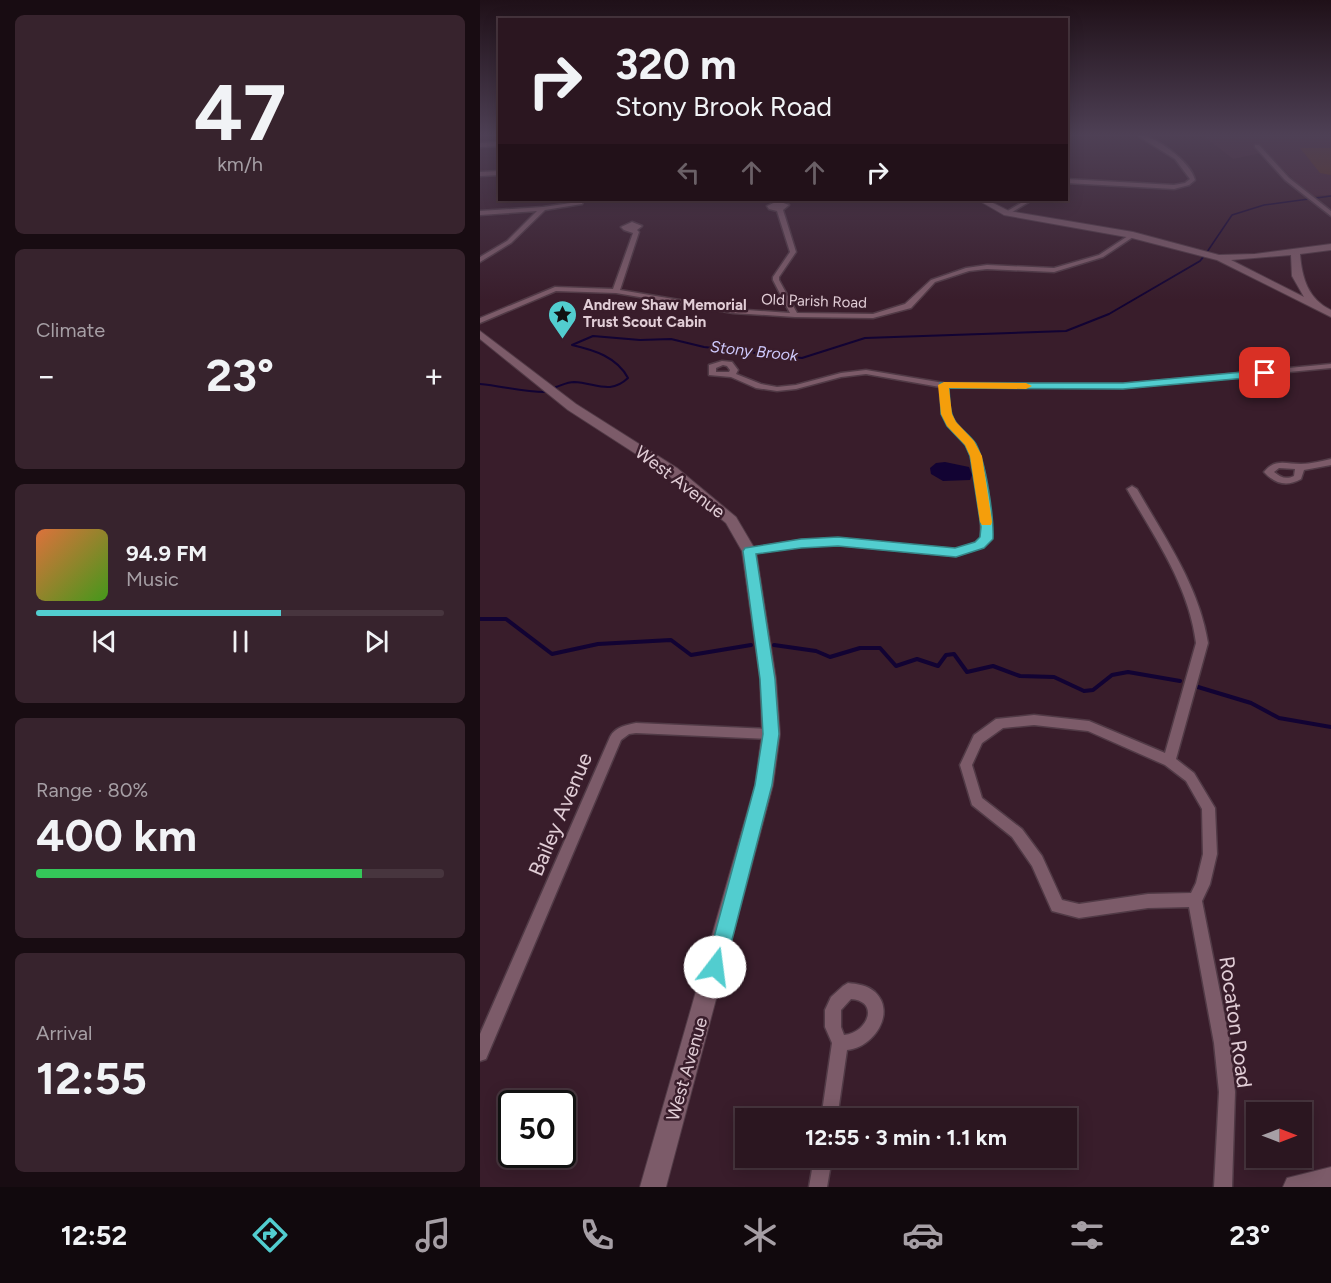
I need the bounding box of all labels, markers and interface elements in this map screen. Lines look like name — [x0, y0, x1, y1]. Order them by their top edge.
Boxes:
text: 320 m — [615, 39, 737, 90]
icon: right — [516, 42, 594, 120]
text: 47 — [194, 66, 286, 160]
text: Stony Brook Road — [615, 90, 832, 123]
text: km/h — [217, 152, 263, 176]
icon: left — [672, 156, 705, 189]
icon: ahead — [735, 156, 768, 189]
icon: ahead — [798, 156, 831, 189]
icon: right — [861, 156, 894, 189]
street label: Old Parish Road — [761, 290, 867, 312]
place label: Andrew Shaw Memorial Trust Scout Cabin — [583, 296, 747, 331]
place icon: Andrew Shaw Memorial Trust Scout Cabin — [546, 298, 578, 340]
text: Climate — [36, 318, 105, 342]
water label: Stony Brook — [709, 337, 800, 365]
pin — [1239, 347, 1290, 398]
text: 23° — [206, 348, 274, 402]
text: − — [36, 356, 57, 395]
text: + — [423, 356, 444, 395]
icon: arrive — [1248, 356, 1281, 389]
street label: West Avenue — [631, 441, 729, 523]
text: 94.9 FM — [126, 540, 207, 567]
text: Music — [126, 567, 179, 591]
icon: previous — [88, 625, 121, 658]
icon: pause — [224, 625, 257, 658]
icon: next — [360, 625, 393, 658]
street label: Bailey Avenue — [523, 749, 597, 879]
text: Range · 80% — [36, 778, 148, 802]
text: 400 km — [36, 808, 197, 862]
position arrow — [683, 935, 747, 999]
street label: Rocaton Road — [1214, 955, 1258, 1089]
street label: West Avenue — [662, 1014, 712, 1123]
text: Arrival — [36, 1021, 92, 1045]
text: 12:55 — [36, 1051, 147, 1105]
speed limit sign: 50 — [498, 1090, 576, 1168]
north arrow — [1246, 1102, 1312, 1168]
map controls — [1246, 1102, 1312, 1168]
text: 12:55 · 3 min · 1.1 km — [805, 1124, 1007, 1151]
icon: directions — [249, 1214, 291, 1256]
icon: music — [412, 1214, 454, 1256]
icon: phone — [576, 1214, 618, 1256]
icon: climate — [739, 1214, 781, 1256]
icon: car — [902, 1214, 944, 1256]
icon: filters — [1066, 1214, 1108, 1256]
text: 12:52 — [61, 1219, 127, 1252]
text: 23° — [1229, 1219, 1270, 1252]

